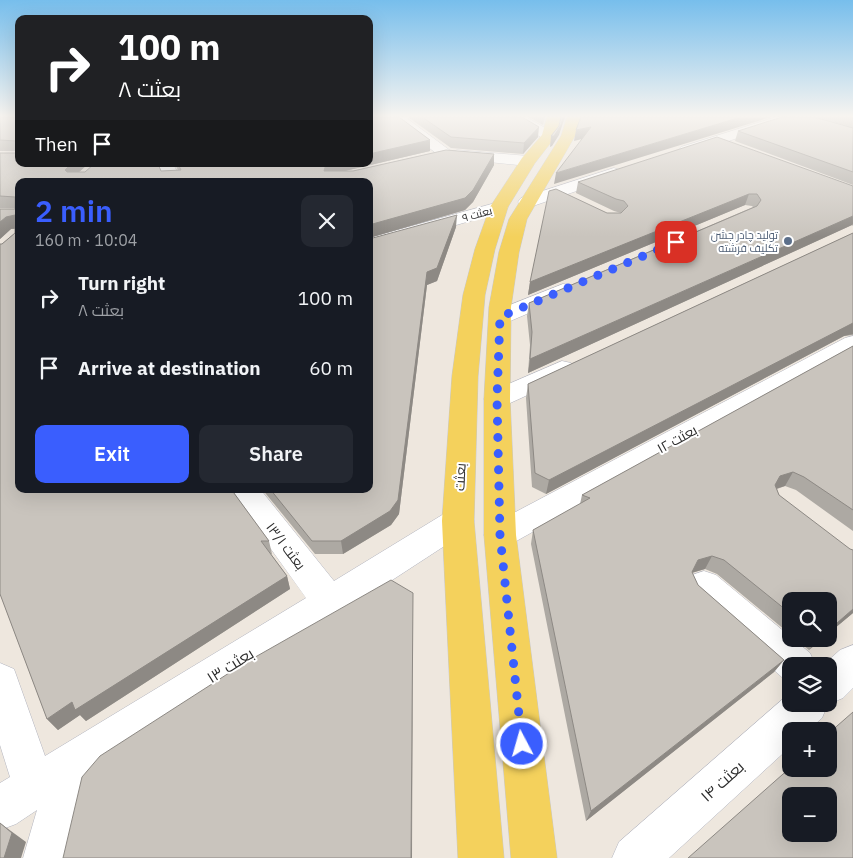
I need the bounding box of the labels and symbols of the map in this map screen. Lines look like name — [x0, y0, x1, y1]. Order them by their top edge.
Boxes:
street label: بعثت ۹ — [460, 203, 494, 225]
pin — [655, 221, 697, 263]
place label: تولید چادر جشن تکلیف فرشته — [711, 228, 778, 255]
marker: تولید چادر جشن تکلیف فرشته — [782, 235, 794, 247]
street label: بعثت ۱۲ — [654, 421, 700, 457]
street label: بعثت — [450, 462, 470, 492]
street label: بعثت ۱۳/۱ — [262, 519, 310, 573]
street label: بعثت ۱۳ — [203, 643, 257, 687]
position arrow — [495, 717, 547, 769]
street label: بعثت ۱۴ — [696, 756, 748, 806]

